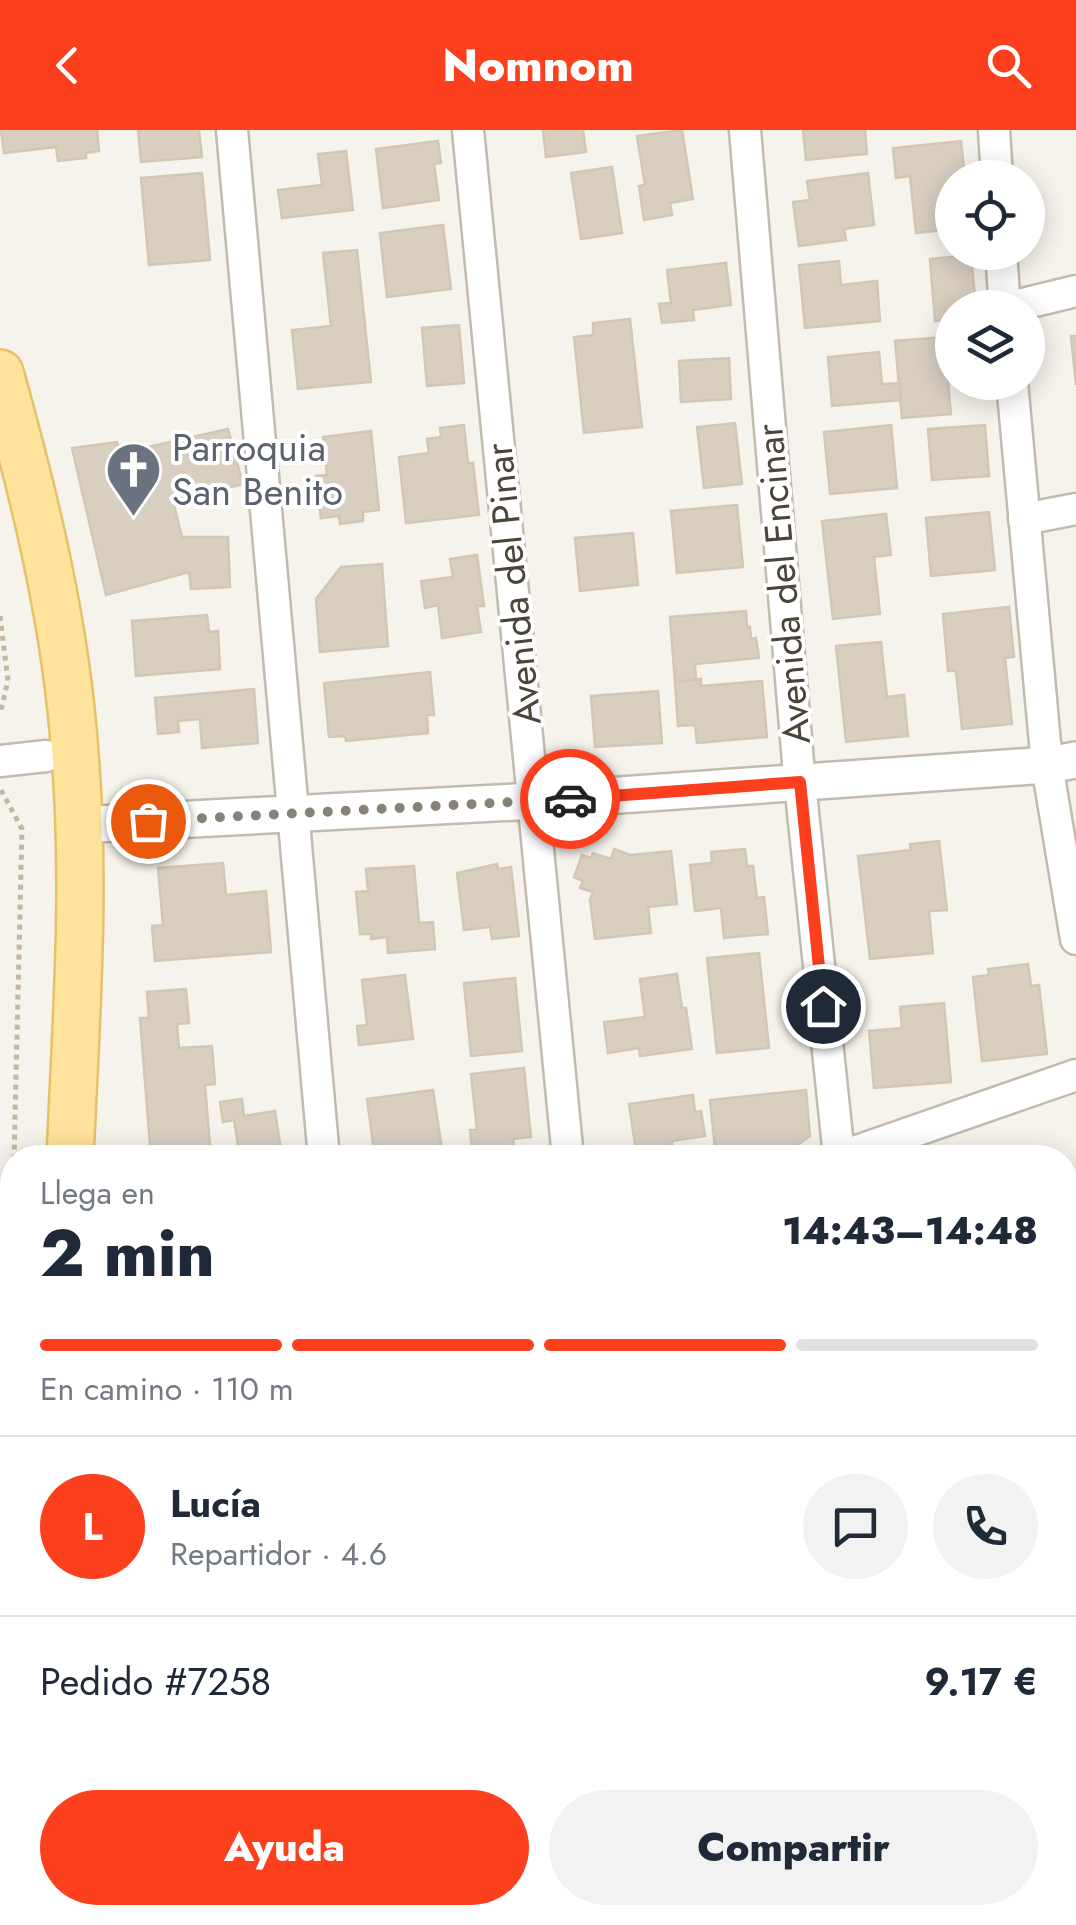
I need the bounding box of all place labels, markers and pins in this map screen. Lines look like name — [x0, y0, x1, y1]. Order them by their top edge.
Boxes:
place label: Parroquia San Benito — [172, 420, 343, 519]
church icon: Parroquia San Benito — [103, 440, 163, 519]
pin — [106, 779, 191, 864]
pin — [781, 964, 866, 1049]

